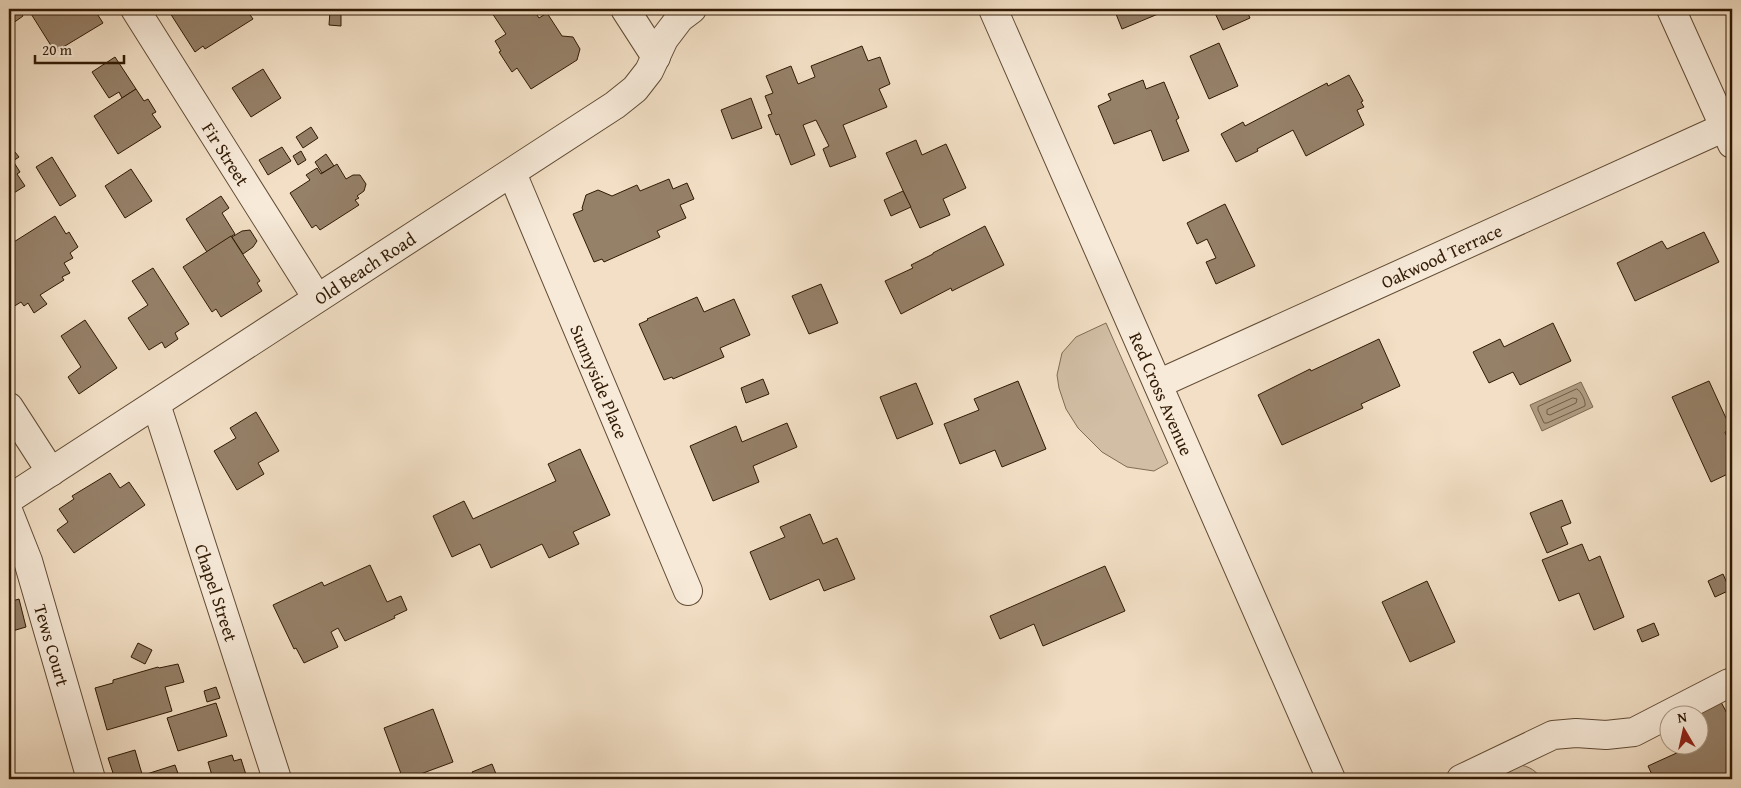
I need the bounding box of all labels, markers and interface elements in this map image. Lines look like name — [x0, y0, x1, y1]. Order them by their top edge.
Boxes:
scale bar — [35, 32, 124, 64]
text: 20 m — [42, 39, 73, 60]
street label: Fir Street — [196, 117, 257, 191]
street label: Oakwood Terrace — [1376, 216, 1506, 295]
street label: Old Beach Road — [308, 225, 421, 311]
street label: Sunnyside Place — [564, 320, 636, 443]
street label: Red Cross Avenue — [1123, 328, 1201, 460]
street label: Chapel Street — [188, 540, 245, 645]
street label: Tews Court — [28, 601, 77, 690]
north arrow — [1658, 706, 1708, 756]
text: N — [1676, 706, 1689, 728]

